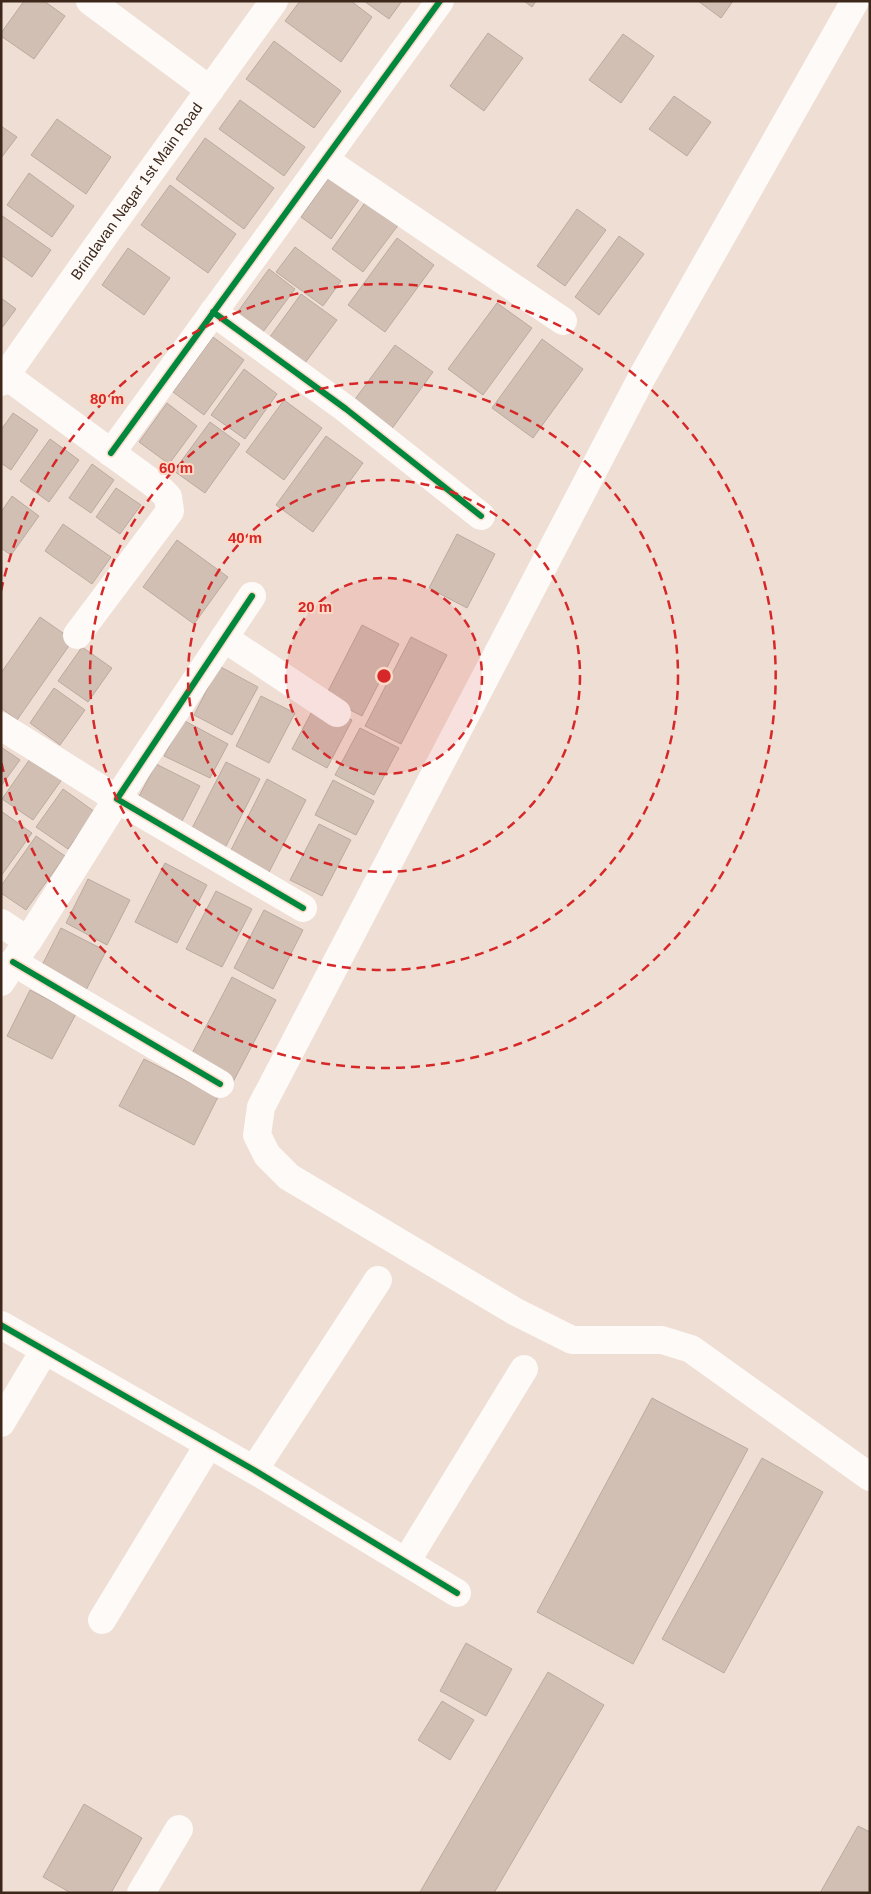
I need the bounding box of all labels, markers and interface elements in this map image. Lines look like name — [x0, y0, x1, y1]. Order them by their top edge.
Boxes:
street label: Brindavan Nagar 1st Main Road — [67, 99, 206, 283]
text: 80 m — [90, 390, 124, 407]
text: 60 m — [159, 459, 193, 476]
text: 40 m — [228, 529, 262, 546]
text: 20 m — [298, 598, 332, 615]
centre of rings — [375, 667, 393, 685]

